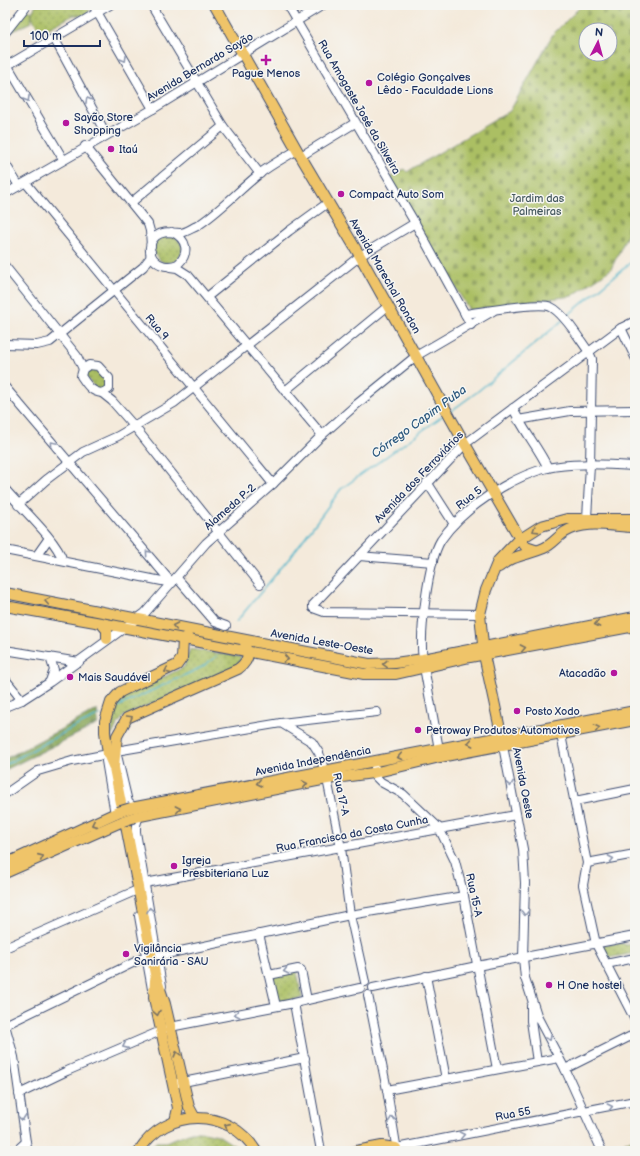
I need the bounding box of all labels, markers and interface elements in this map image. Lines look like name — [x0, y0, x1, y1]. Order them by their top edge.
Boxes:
scale bar — [24, 22, 100, 48]
north arrow — [578, 22, 618, 62]
text: N — [594, 26, 604, 39]
text: 100 m — [30, 29, 62, 44]
street label: Avenida Bernardo Sayão — [144, 30, 256, 104]
street label: Rua Amogaste José da Silveira — [315, 37, 403, 177]
one-way arrow — [120, 55, 127, 62]
marker: Pague Menos — [261, 55, 271, 65]
place label: Pague Menos — [232, 67, 301, 80]
place label: Colégio Gonçalves Lêdo - Faculdade Lions — [377, 71, 494, 97]
marker: Colégio Gonçalves Lêdo - Faculdade Lions — [364, 78, 374, 88]
one-way arrow — [23, 95, 30, 102]
one-way arrow — [85, 97, 92, 104]
place label: Sayão Store Shopping — [74, 111, 134, 137]
marker: Sayão Store Shopping — [61, 118, 71, 128]
place label: Itaú — [119, 143, 138, 156]
marker: Itaú — [106, 144, 116, 154]
place label: Compact Auto Som — [349, 188, 444, 201]
marker: Compact Auto Som — [336, 189, 346, 199]
park label: Jardim das Palmeiras — [510, 192, 565, 218]
street label: Avenida Marechal Rondon — [347, 216, 423, 336]
street label: Rua 9 — [143, 312, 171, 342]
water label: Córrego Capim Puba — [368, 382, 470, 462]
street label: Avenida dos Ferroviários — [372, 428, 467, 526]
one-way arrow — [51, 441, 58, 449]
street label: Alameda P-2 — [202, 481, 259, 533]
street label: Rua 5 — [453, 484, 485, 512]
one-way arrow — [532, 525, 539, 533]
one-way arrow — [145, 550, 152, 558]
one-way arrow — [44, 598, 50, 606]
one-way arrow — [594, 620, 600, 628]
one-way arrow — [171, 622, 178, 630]
street label: Avenida Leste-Oeste — [270, 627, 375, 657]
one-way arrow — [520, 644, 526, 652]
one-way arrow — [283, 655, 289, 663]
one-way arrow — [382, 660, 388, 668]
one-way arrow — [164, 666, 172, 674]
place label: Atacadão — [559, 667, 606, 680]
marker: Atacadão — [609, 668, 619, 678]
place label: Mais Saudável — [78, 671, 150, 684]
marker: Mais Saudável — [65, 672, 75, 682]
place label: Posto Xodo — [525, 705, 580, 718]
marker: Posto Xodo — [512, 706, 522, 716]
one-way arrow — [126, 715, 133, 722]
place label: Petroway Produtos Automotivos — [426, 724, 580, 737]
one-way arrow — [593, 724, 600, 732]
marker: Petroway Produtos Automotivos — [413, 725, 423, 735]
one-way arrow — [467, 738, 473, 747]
street label: Avenida Independência — [254, 743, 372, 779]
street label: Avenida Oeste — [510, 746, 536, 820]
one-way arrow — [397, 752, 403, 760]
street label: Rua 17-A — [330, 771, 352, 817]
one-way arrow — [255, 779, 262, 787]
one-way arrow — [302, 780, 308, 788]
one-way arrow — [506, 781, 514, 787]
one-way arrow — [175, 805, 181, 813]
street label: Rua Francisca da Costa Cunha — [275, 813, 429, 855]
one-way arrow — [91, 819, 98, 827]
one-way arrow — [36, 854, 44, 862]
place label: Igreja Presbiteriana Luz — [182, 854, 270, 880]
one-way arrow — [608, 855, 614, 864]
marker: Igreja Presbiteriana Luz — [169, 861, 179, 871]
street label: Rua 15-A — [463, 872, 485, 918]
one-way arrow — [146, 907, 155, 913]
one-way arrow — [521, 910, 529, 916]
place label: Vigilância Sanirária - SAU — [134, 942, 208, 968]
marker: Vigilância Sanirária - SAU — [121, 949, 131, 959]
one-way arrow — [283, 967, 290, 975]
place label: H One hostel — [557, 979, 622, 992]
marker: H One hostel — [544, 980, 554, 990]
one-way arrow — [234, 1009, 241, 1017]
one-way arrow — [152, 1010, 161, 1016]
one-way arrow — [544, 1034, 551, 1041]
one-way arrow — [122, 1041, 129, 1049]
one-way arrow — [173, 1051, 182, 1058]
one-way arrow — [607, 1103, 613, 1111]
street label: Rua 55 — [494, 1104, 532, 1124]
one-way arrow — [18, 1115, 27, 1121]
one-way arrow — [388, 1116, 397, 1122]
one-way arrow — [224, 1122, 231, 1130]
one-way arrow — [458, 1132, 465, 1140]

